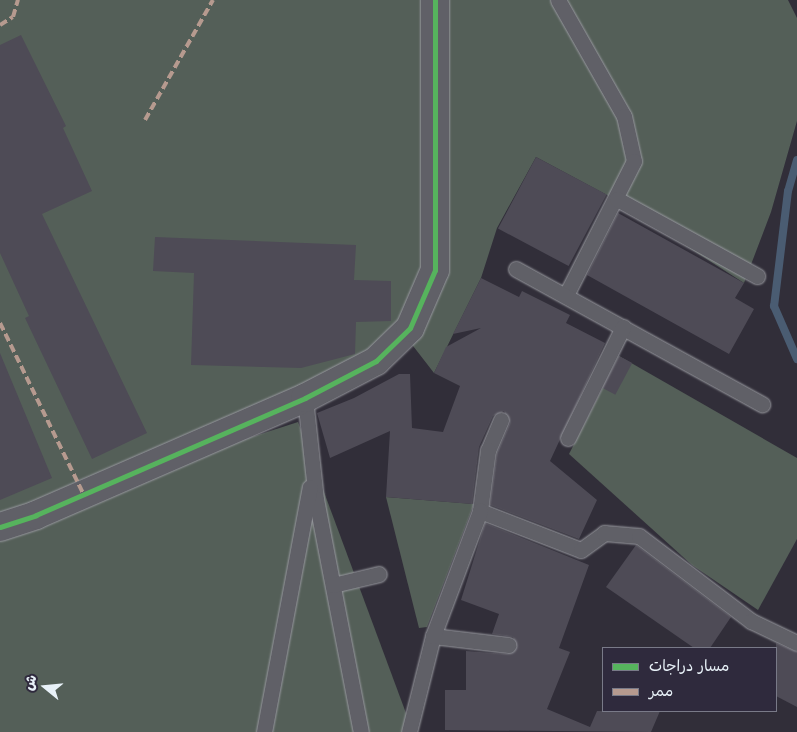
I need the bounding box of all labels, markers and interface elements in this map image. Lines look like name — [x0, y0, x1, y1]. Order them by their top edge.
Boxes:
legend — [602, 647, 777, 712]
text: مسار دراجات — [649, 657, 729, 675]
north arrow — [20, 662, 70, 712]
text: ش — [20, 673, 41, 692]
text: ممر — [649, 682, 673, 700]

